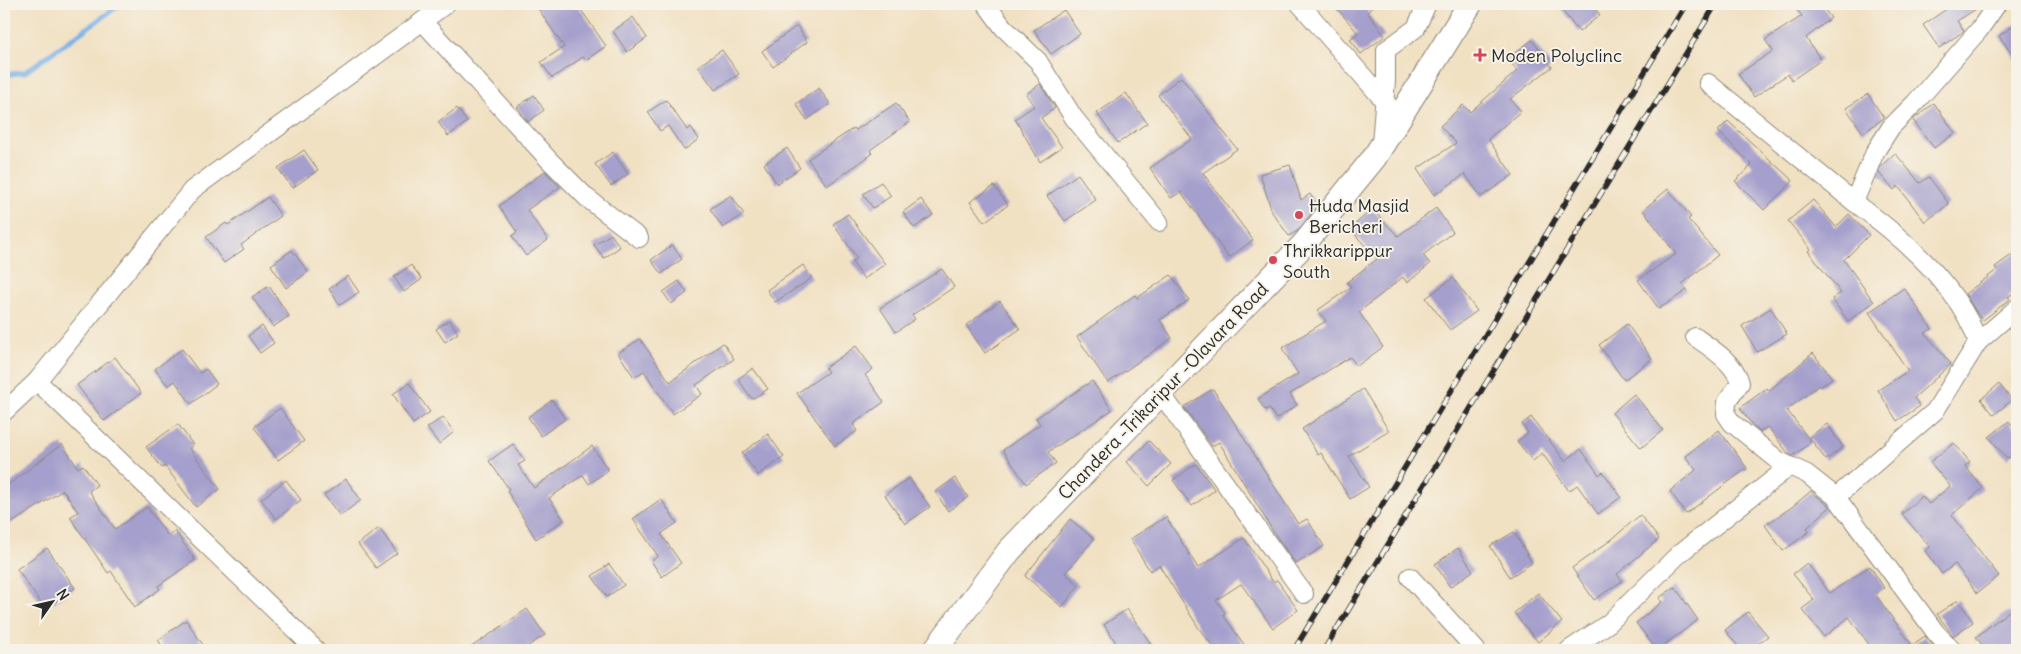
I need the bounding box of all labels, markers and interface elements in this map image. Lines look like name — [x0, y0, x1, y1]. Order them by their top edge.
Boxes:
place label: Moden Polyclinc — [1491, 44, 1622, 67]
marker: Moden Polyclinc — [1473, 48, 1487, 62]
place label: Huda Masjid Bericheri — [1309, 194, 1409, 238]
marker: Huda Masjid Bericheri — [1293, 209, 1305, 221]
place label: Thrikkarippur South — [1283, 239, 1393, 283]
marker: Thrikkarippur South — [1267, 254, 1279, 266]
street label: Chandera -Trikaripur -Olavara Road — [1053, 277, 1273, 504]
north arrow — [28, 576, 78, 626]
text: N — [53, 586, 73, 604]

